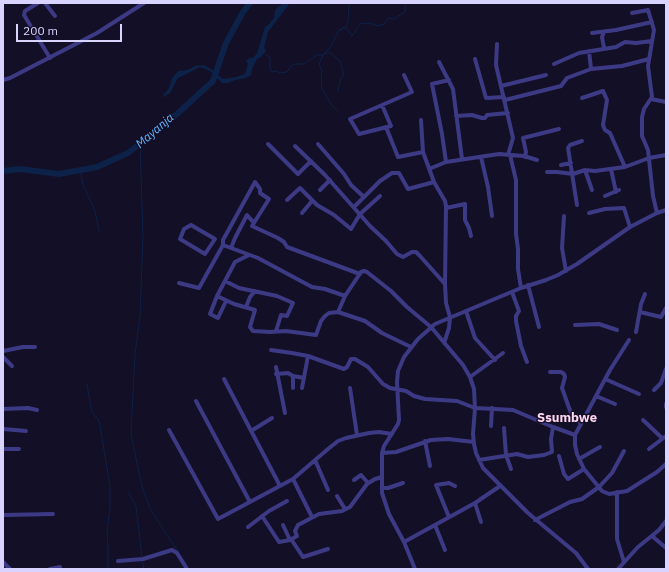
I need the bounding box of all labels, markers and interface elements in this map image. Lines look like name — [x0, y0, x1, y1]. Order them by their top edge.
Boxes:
scale bar — [18, 16, 124, 42]
text: 200 m — [23, 23, 58, 38]
water label: Mayanja — [133, 111, 177, 151]
district label: Ssumbwe — [537, 410, 597, 426]

